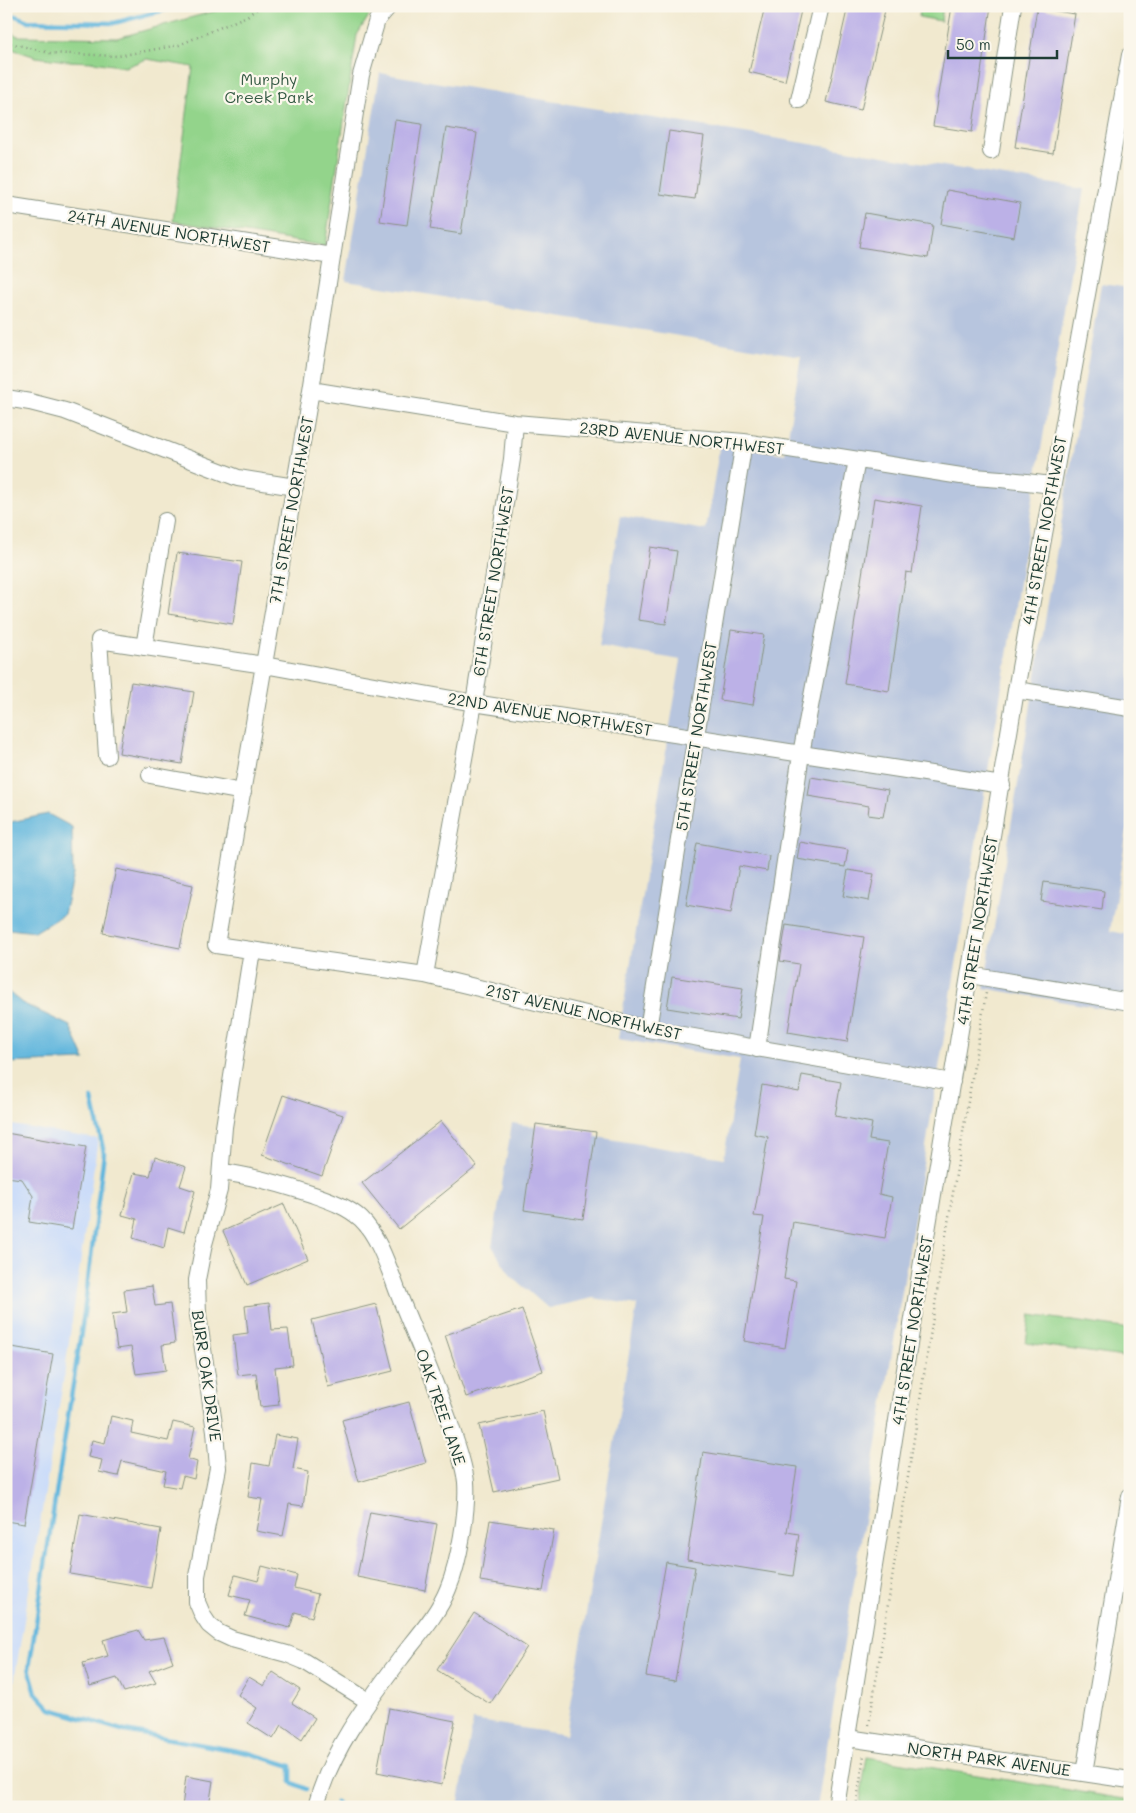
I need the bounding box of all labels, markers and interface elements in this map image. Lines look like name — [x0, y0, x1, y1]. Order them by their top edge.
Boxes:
scale bar — [948, 28, 1057, 60]
text: 50 m — [956, 34, 991, 54]
park label: Murphy Creek Park — [224, 68, 314, 107]
street label: 24TH AVENUE NORTHWEST — [66, 204, 272, 257]
street label: 7TH STREET NORTHWEST — [264, 414, 317, 606]
street label: 23RD AVENUE NORTHWEST — [579, 416, 786, 459]
street label: 4TH STREET NORTHWEST — [1017, 434, 1070, 626]
street label: 6TH STREET NORTHWEST — [467, 484, 518, 677]
street label: 5TH STREET NORTHWEST — [670, 640, 721, 832]
street label: 22ND AVENUE NORTHWEST — [446, 687, 654, 740]
street label: 4TH STREET NORTHWEST — [951, 834, 1002, 1026]
street label: 21ST AVENUE NORTHWEST — [484, 979, 684, 1044]
street label: 4TH STREET NORTHWEST — [886, 1234, 937, 1426]
street label: BURR OAK DRIVE — [188, 1309, 227, 1443]
street label: OAK TREE LANE — [412, 1346, 471, 1468]
street label: NORTH PARK AVENUE — [906, 1737, 1072, 1780]

